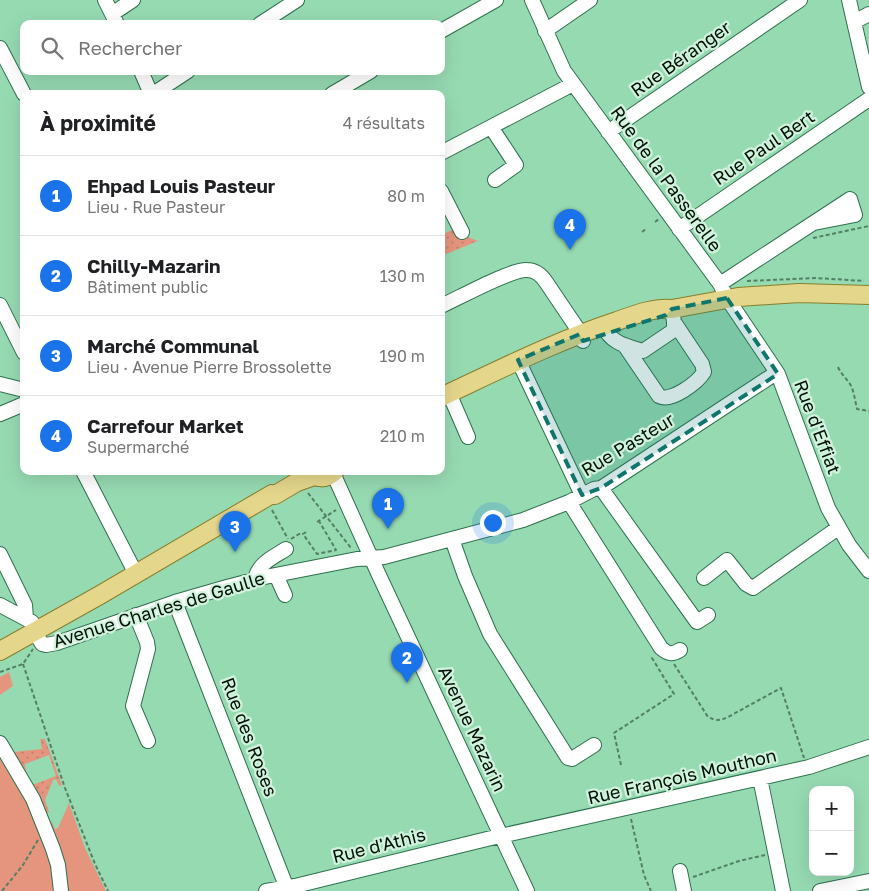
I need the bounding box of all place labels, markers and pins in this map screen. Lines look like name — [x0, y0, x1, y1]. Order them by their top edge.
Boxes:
pin: 4 — [554, 209, 586, 250]
pin: 1 — [372, 488, 404, 529]
pin: 3 — [219, 511, 251, 552]
pin: 2 — [391, 642, 423, 683]

